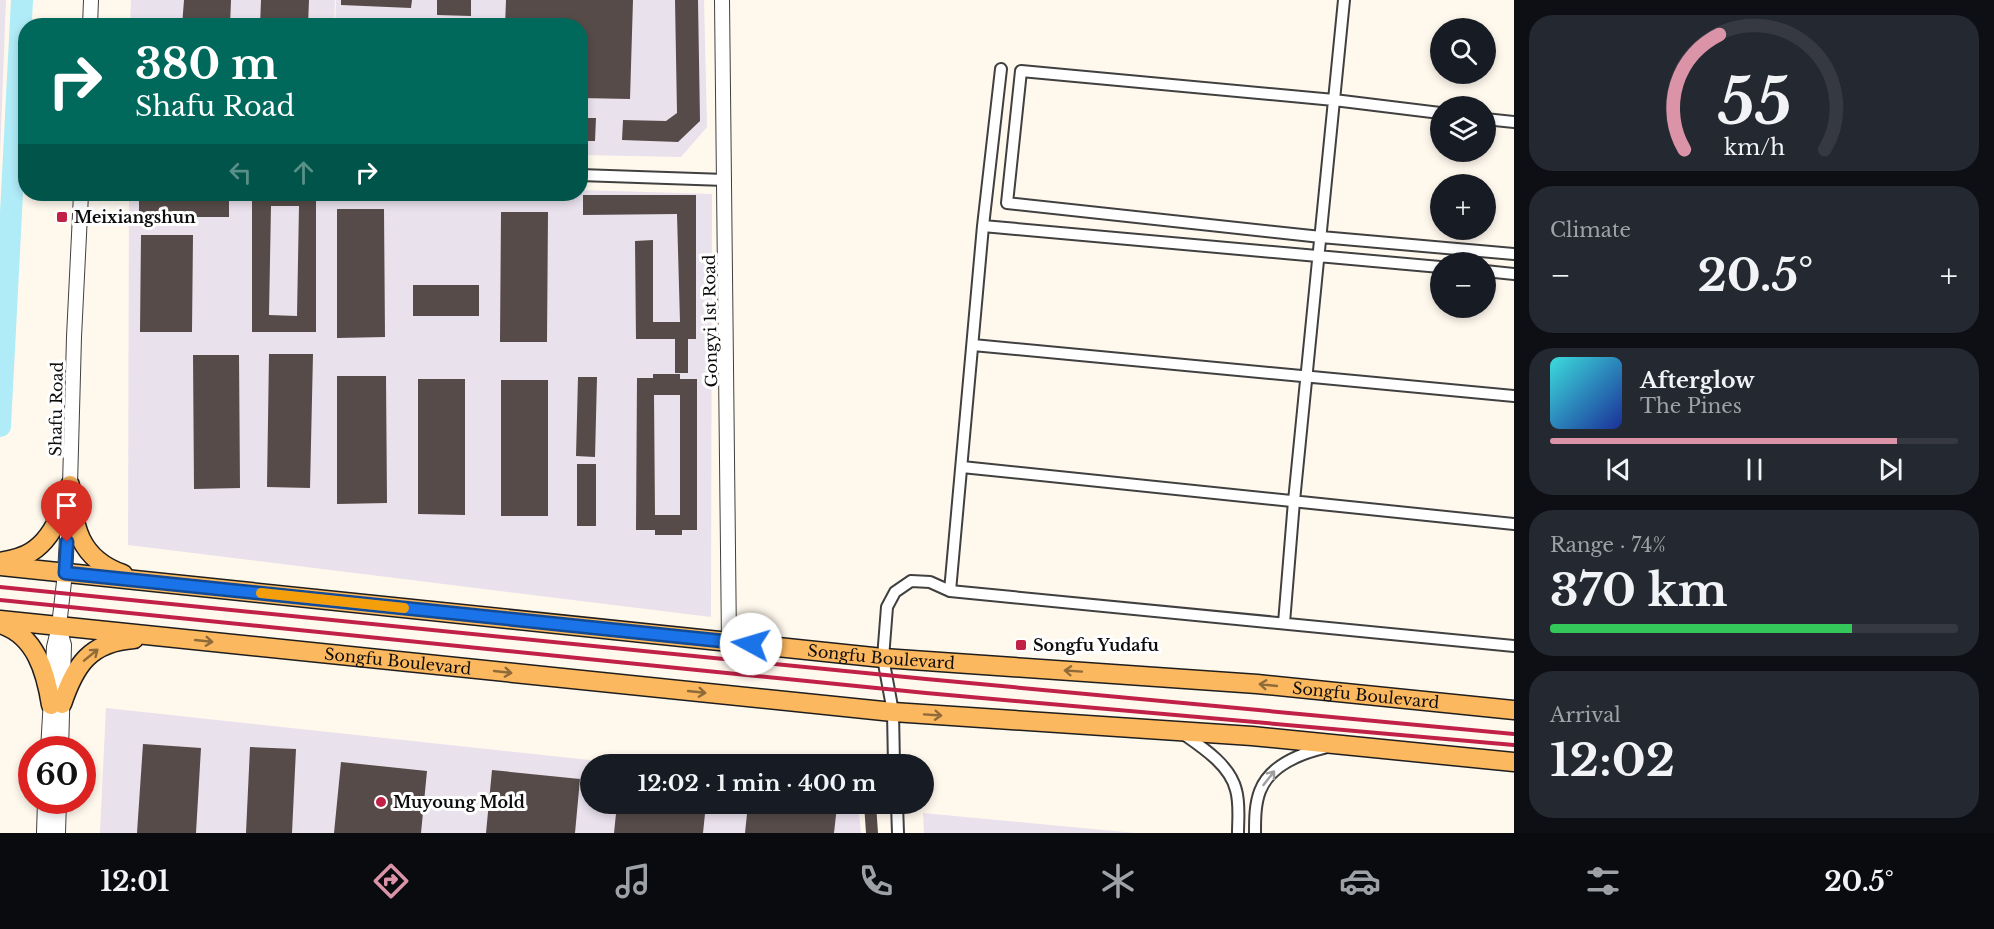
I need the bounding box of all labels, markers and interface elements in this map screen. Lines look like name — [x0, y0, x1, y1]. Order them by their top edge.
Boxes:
map controls — [1430, 18, 1496, 318]
button: search — [1430, 18, 1496, 84]
text: 380 m — [135, 38, 278, 90]
icon: right — [36, 42, 114, 120]
text: 55 — [1717, 63, 1791, 141]
text: Shafu Road — [135, 90, 295, 123]
button: layers — [1430, 96, 1496, 162]
text: km/h — [1724, 134, 1785, 161]
icon: left — [224, 156, 257, 189]
icon: ahead — [287, 156, 320, 189]
icon: right — [350, 156, 383, 189]
button: + — [1430, 174, 1496, 240]
place label: Meixiangshun — [74, 207, 196, 227]
marker: Meixiangshun — [55, 210, 69, 224]
text: Climate — [1550, 218, 1631, 242]
text: 20.5° — [1697, 247, 1813, 303]
button: − — [1430, 252, 1496, 318]
street label: Gongyi 1st Road — [699, 254, 721, 388]
text: − — [1550, 255, 1571, 296]
text: + — [1940, 255, 1958, 296]
street label: Shafu Road — [45, 361, 67, 457]
text: Afterglow — [1640, 367, 1755, 394]
text: The Pines — [1640, 394, 1742, 418]
icon: previous — [1602, 453, 1635, 486]
icon: pause — [1738, 453, 1771, 486]
icon: next — [1874, 453, 1907, 486]
pin — [41, 480, 92, 542]
icon: arrive — [50, 489, 83, 522]
text: Range · 74% — [1550, 533, 1666, 557]
text: 370 km — [1550, 562, 1727, 618]
position arrow — [719, 612, 783, 676]
place label: Songfu Yudafu — [1033, 635, 1160, 655]
one-way arrow — [194, 636, 214, 647]
marker: Songfu Yudafu — [1014, 638, 1028, 652]
street label: Songfu Boulevard — [807, 640, 956, 673]
street label: Songfu Boulevard — [323, 643, 473, 679]
one-way arrow — [82, 648, 98, 661]
one-way arrow — [492, 666, 512, 677]
one-way arrow — [1064, 666, 1084, 677]
street label: Songfu Boulevard — [1291, 678, 1440, 712]
one-way arrow — [1258, 679, 1278, 690]
one-way arrow — [686, 687, 706, 698]
text: Arrival — [1550, 703, 1621, 727]
one-way arrow — [922, 709, 942, 720]
text: 12:02 — [1550, 732, 1675, 788]
speed limit sign: 60 — [18, 736, 96, 814]
text: 12:02 · 1 min · 400 m — [638, 770, 876, 797]
one-way arrow — [1263, 770, 1276, 786]
place label: Muyoung Mold — [393, 792, 525, 812]
marker: Muyoung Mold — [374, 795, 388, 809]
icon: directions — [370, 860, 412, 902]
icon: music — [612, 860, 654, 902]
icon: phone — [855, 860, 897, 902]
icon: climate — [1097, 860, 1139, 902]
icon: car — [1339, 860, 1381, 902]
icon: filters — [1582, 860, 1624, 902]
text: 12:01 — [100, 865, 169, 898]
text: 20.5° — [1824, 865, 1894, 898]

